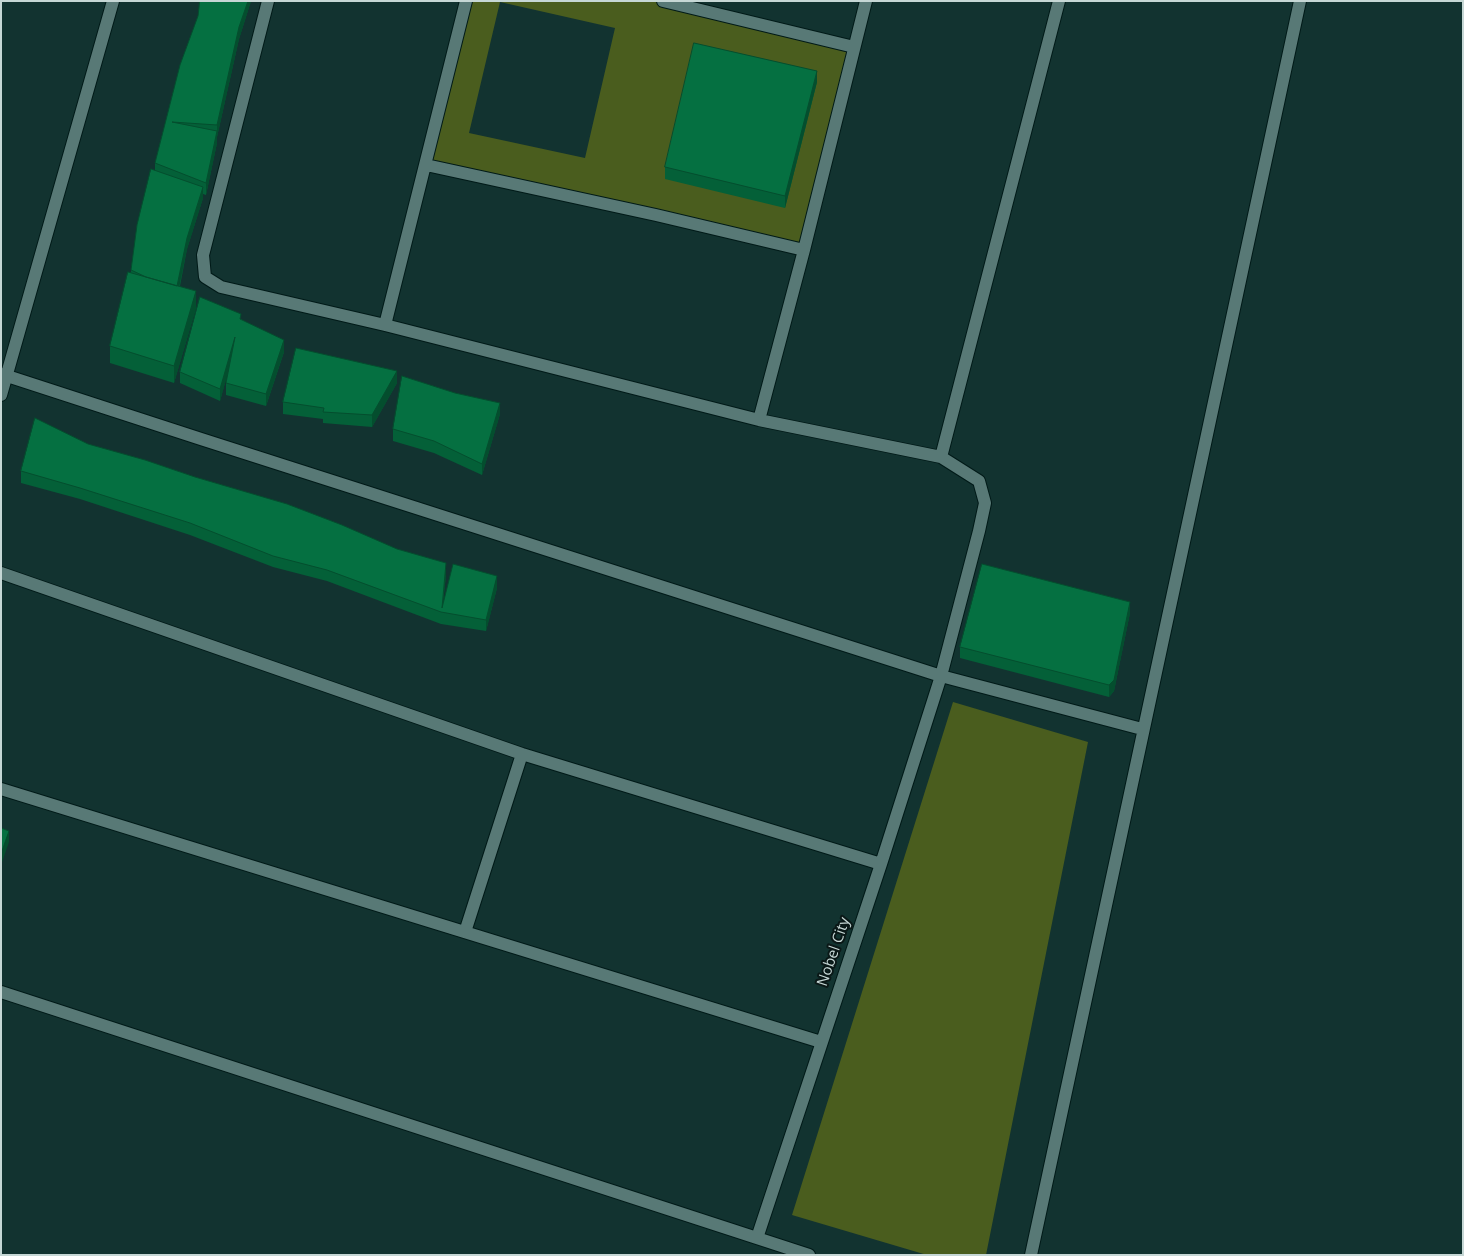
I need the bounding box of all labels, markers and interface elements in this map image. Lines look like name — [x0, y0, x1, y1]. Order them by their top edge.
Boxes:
street label: Nobel City — [814, 915, 854, 989]

